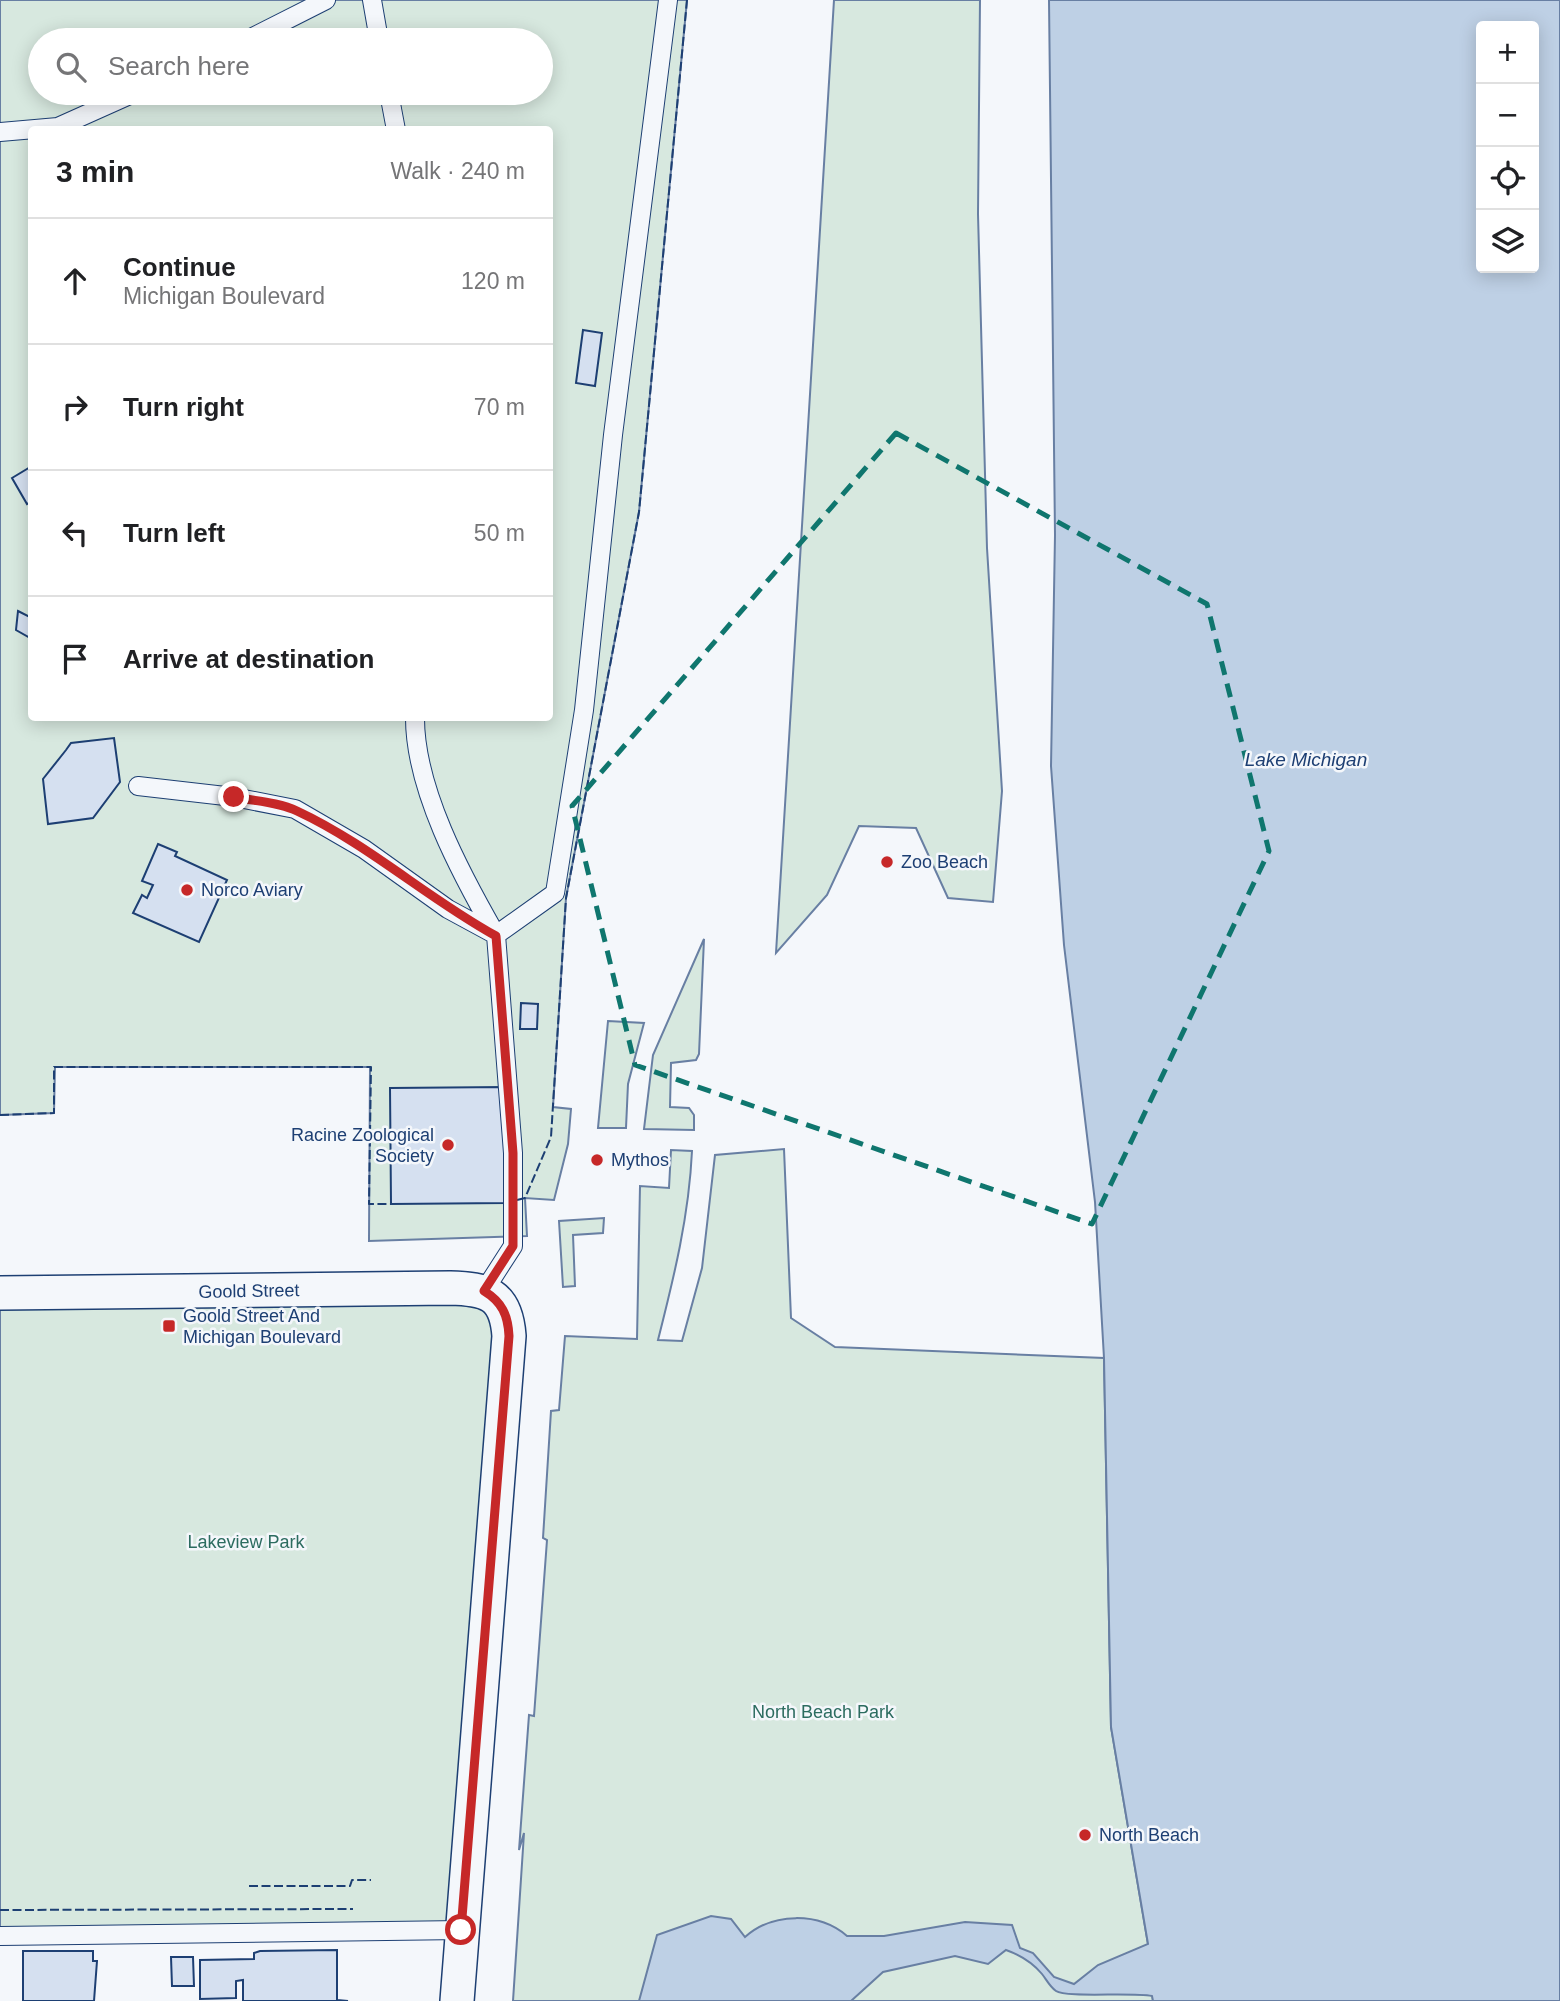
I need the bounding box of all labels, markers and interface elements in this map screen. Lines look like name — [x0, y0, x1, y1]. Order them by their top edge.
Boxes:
map controls — [1476, 21, 1539, 273]
button: + — [1476, 21, 1539, 84]
search box — [28, 28, 553, 105]
icon: search — [52, 48, 90, 86]
text: Search here — [108, 51, 250, 81]
button: − — [1476, 84, 1539, 147]
button: locate — [1476, 147, 1539, 210]
text: 3 min — [56, 155, 134, 188]
text: Walk · 240 m — [390, 158, 525, 184]
button: layers — [1476, 210, 1539, 273]
text: Continue — [123, 252, 236, 282]
icon: ahead — [56, 262, 94, 300]
text: 120 m — [461, 268, 525, 294]
text: Michigan Boulevard — [123, 283, 325, 309]
icon: right — [56, 388, 94, 426]
text: Turn right — [123, 392, 244, 422]
text: 70 m — [474, 394, 525, 420]
icon: left — [56, 514, 94, 552]
text: Turn left — [123, 518, 225, 548]
text: 50 m — [474, 520, 525, 546]
icon: arrive — [56, 640, 94, 678]
text: Arrive at destination — [123, 644, 374, 674]
water label: Lake Michigan — [1245, 749, 1367, 770]
route end — [218, 781, 249, 812]
place label: Zoo Beach — [901, 852, 988, 872]
marker: Zoo Beach — [879, 854, 895, 870]
place label: Norco Aviary — [201, 880, 303, 900]
marker: Norco Aviary — [179, 882, 195, 898]
place label: Racine Zoological Society — [291, 1125, 434, 1166]
marker: Racine Zoological Society — [440, 1137, 456, 1153]
place label: Mythos — [611, 1150, 669, 1170]
marker: Mythos — [589, 1152, 605, 1168]
street label: Goold Street — [198, 1280, 300, 1302]
place label: Goold Street And Michigan Boulevard — [183, 1306, 341, 1347]
marker: Goold Street And Michigan Boulevard — [161, 1318, 177, 1334]
park label: Lakeview Park — [187, 1532, 306, 1552]
park label: North Beach Park — [752, 1702, 895, 1722]
place label: North Beach — [1099, 1825, 1199, 1845]
marker: North Beach — [1077, 1827, 1093, 1843]
route start — [445, 1914, 476, 1945]

